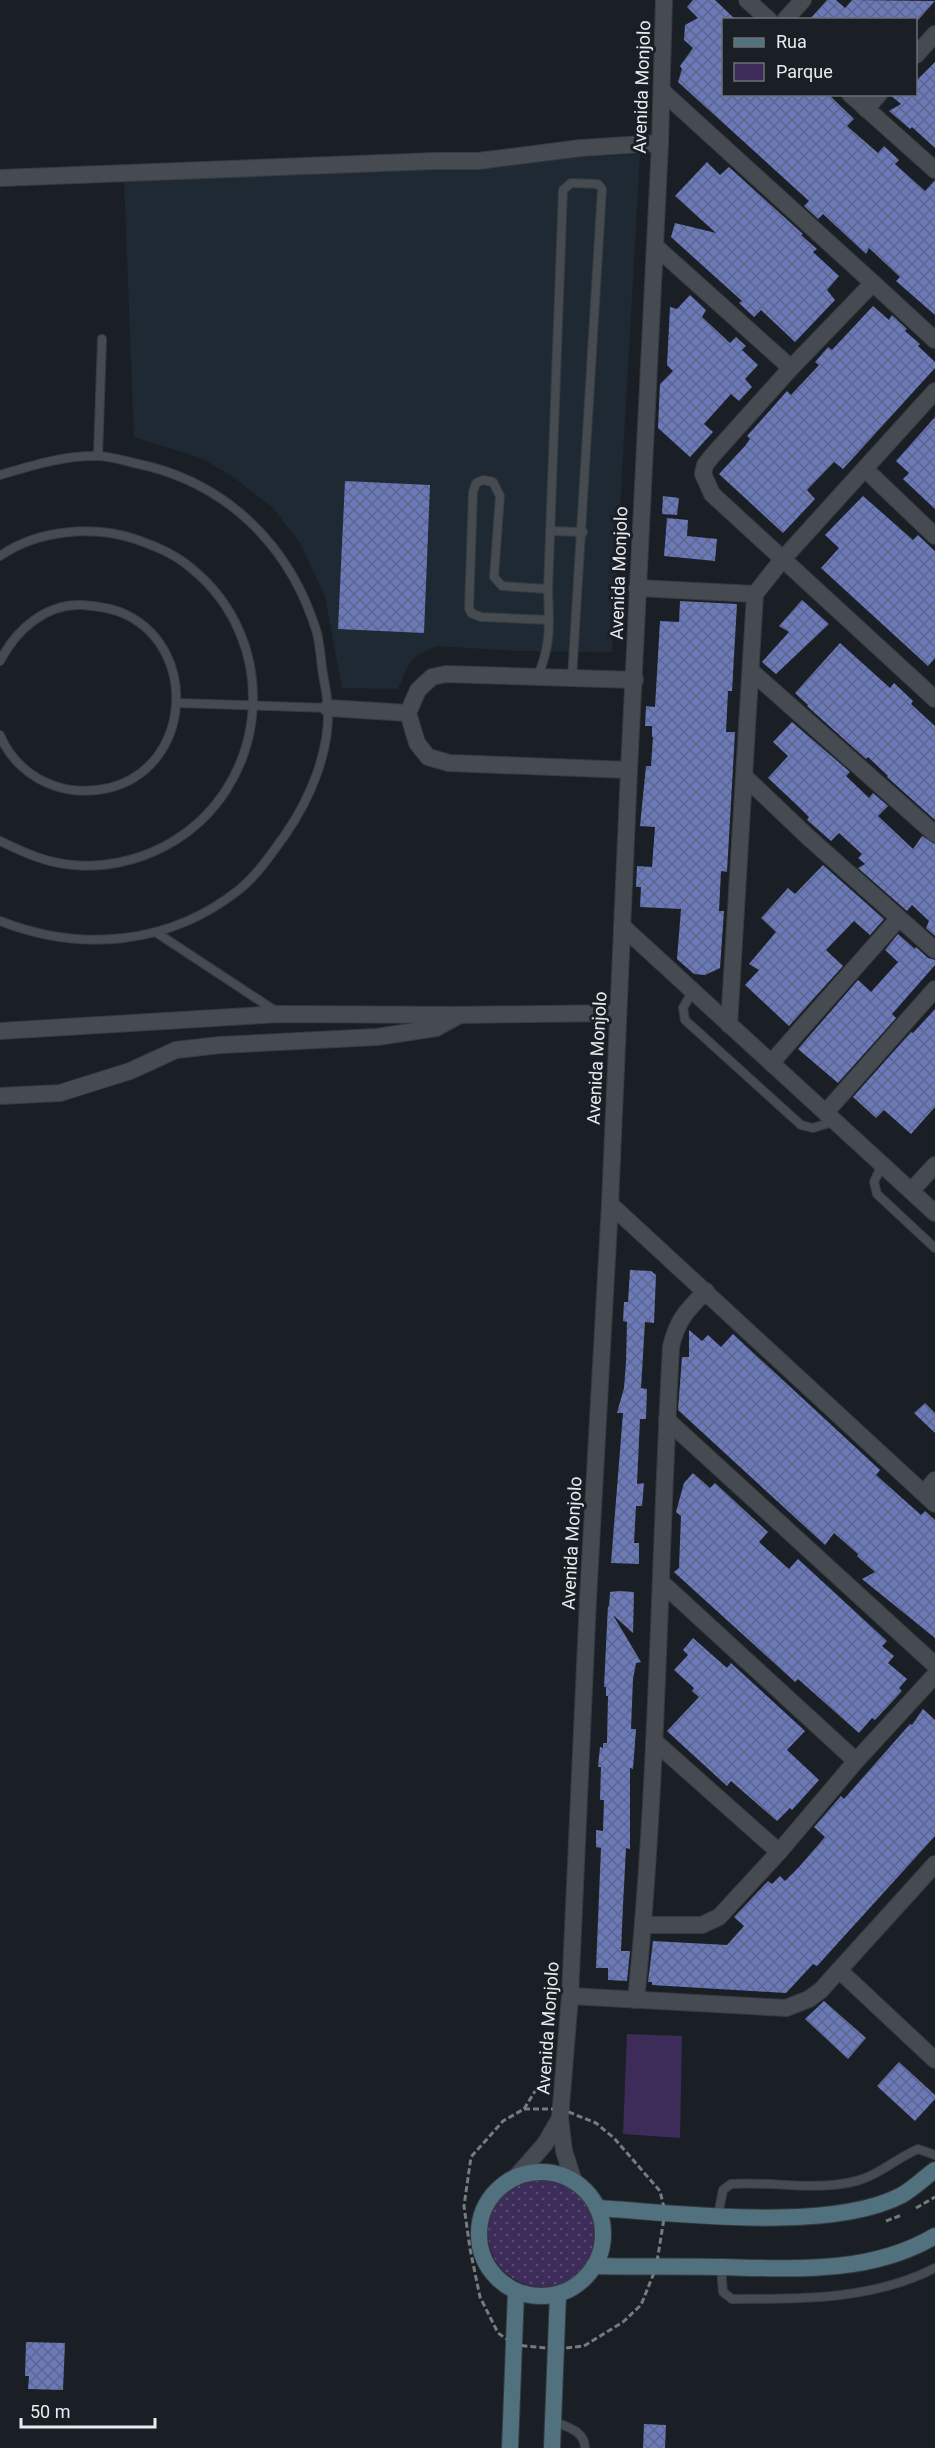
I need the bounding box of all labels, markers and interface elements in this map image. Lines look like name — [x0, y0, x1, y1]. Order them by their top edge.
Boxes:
legend — [722, 18, 917, 96]
street label: Avenida Monjolo — [629, 20, 654, 154]
text: Rua — [776, 31, 807, 52]
text: Parque — [776, 61, 833, 82]
street label: Avenida Monjolo — [606, 506, 631, 640]
street label: Avenida Monjolo — [583, 991, 610, 1125]
street label: Avenida Monjolo — [558, 1476, 585, 1610]
street label: Avenida Monjolo — [532, 1961, 563, 2095]
scale bar — [21, 2391, 154, 2429]
text: 50 m — [30, 2401, 70, 2422]

